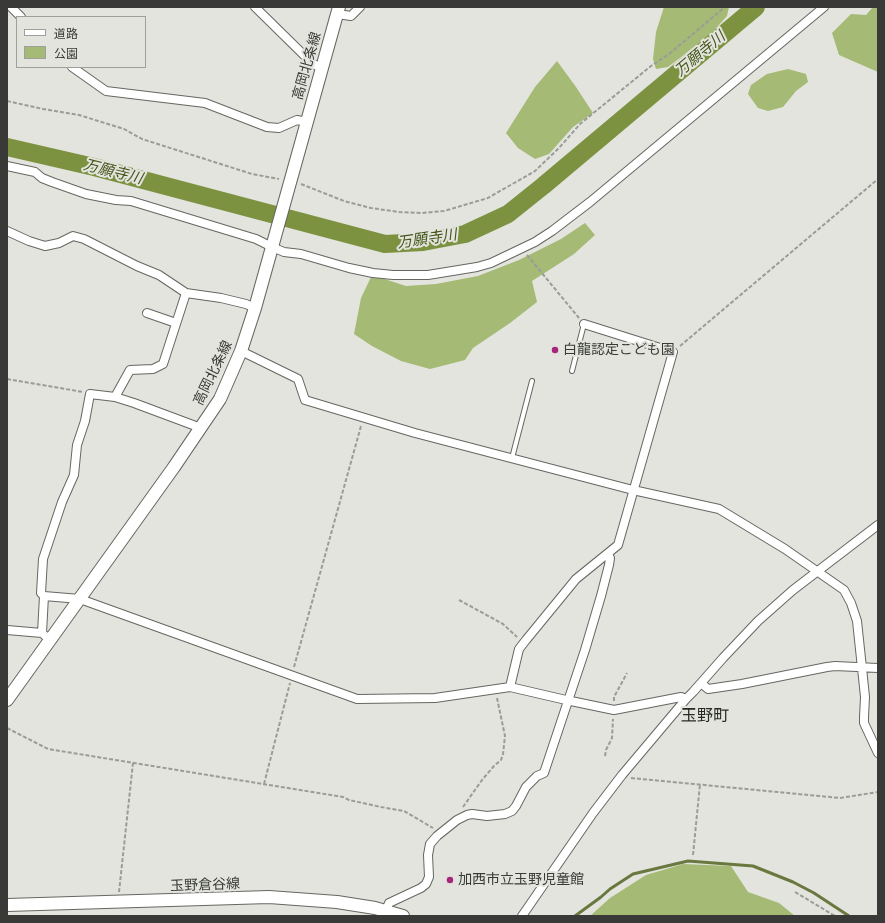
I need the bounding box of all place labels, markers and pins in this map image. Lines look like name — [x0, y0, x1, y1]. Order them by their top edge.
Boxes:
place label: 白龍認定こども園 — [563, 342, 675, 358]
marker: 白龍認定こども園 — [550, 345, 560, 355]
place label: 加西市立玉野児童館 — [458, 872, 584, 888]
marker: 加西市立玉野児童館 — [445, 875, 455, 885]

